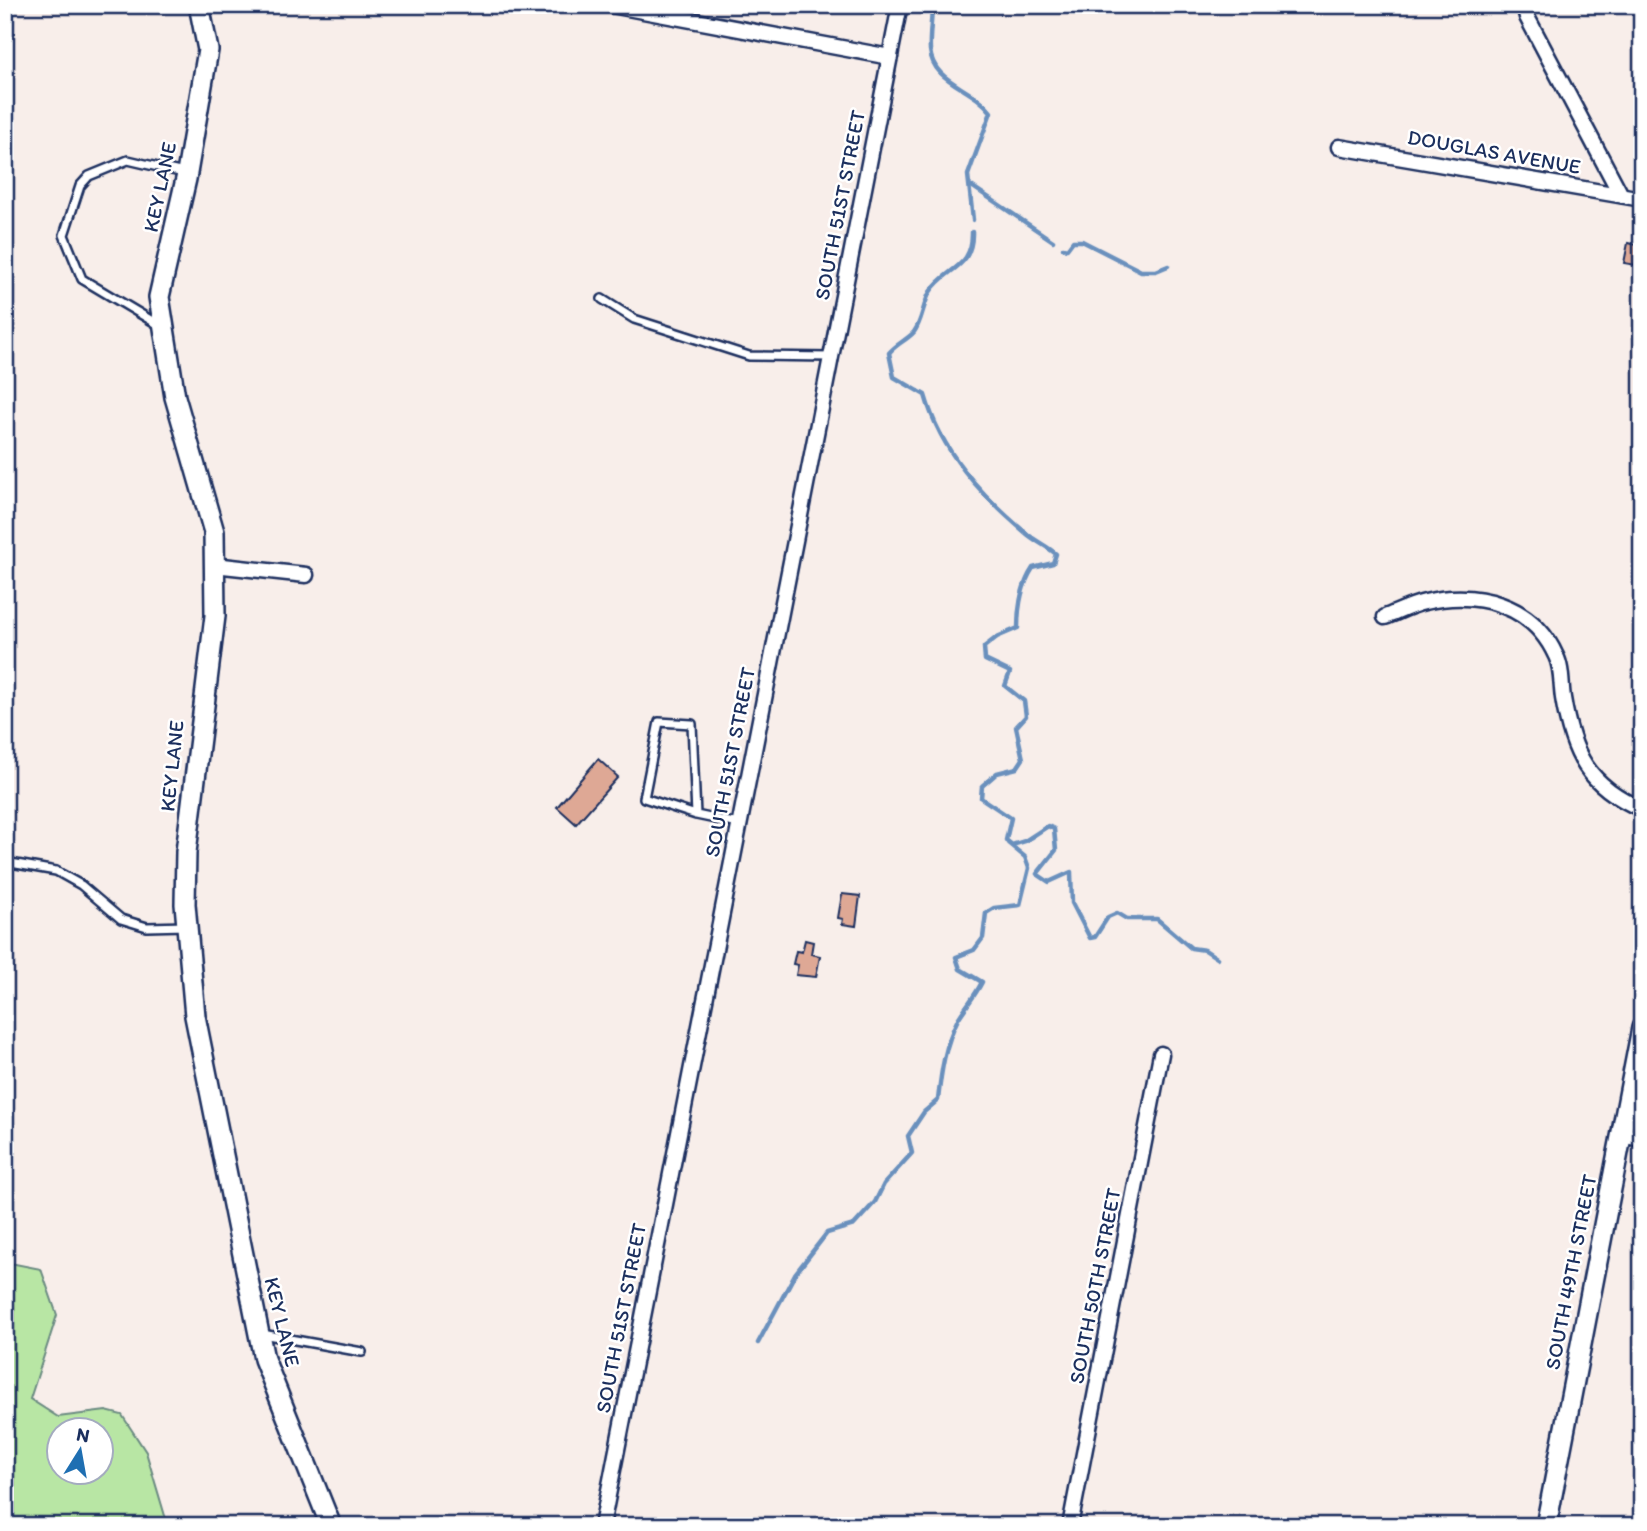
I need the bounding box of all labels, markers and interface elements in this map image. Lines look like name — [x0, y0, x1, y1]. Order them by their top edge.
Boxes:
street label: SOUTH 51ST STREET — [809, 108, 870, 302]
street label: DOUGLAS AVENUE — [1406, 124, 1583, 179]
street label: KEY LANE — [138, 140, 181, 234]
street label: SOUTH 51ST STREET — [699, 665, 760, 859]
street label: KEY LANE — [154, 719, 189, 813]
street label: SOUTH 49TH STREET — [1539, 1172, 1602, 1372]
street label: SOUTH 50TH STREET — [1063, 1186, 1126, 1386]
street label: SOUTH 51ST STREET — [590, 1221, 651, 1415]
street label: KEY LANE — [259, 1274, 306, 1369]
north arrow — [46, 1416, 116, 1486]
text: N — [75, 1422, 92, 1447]

